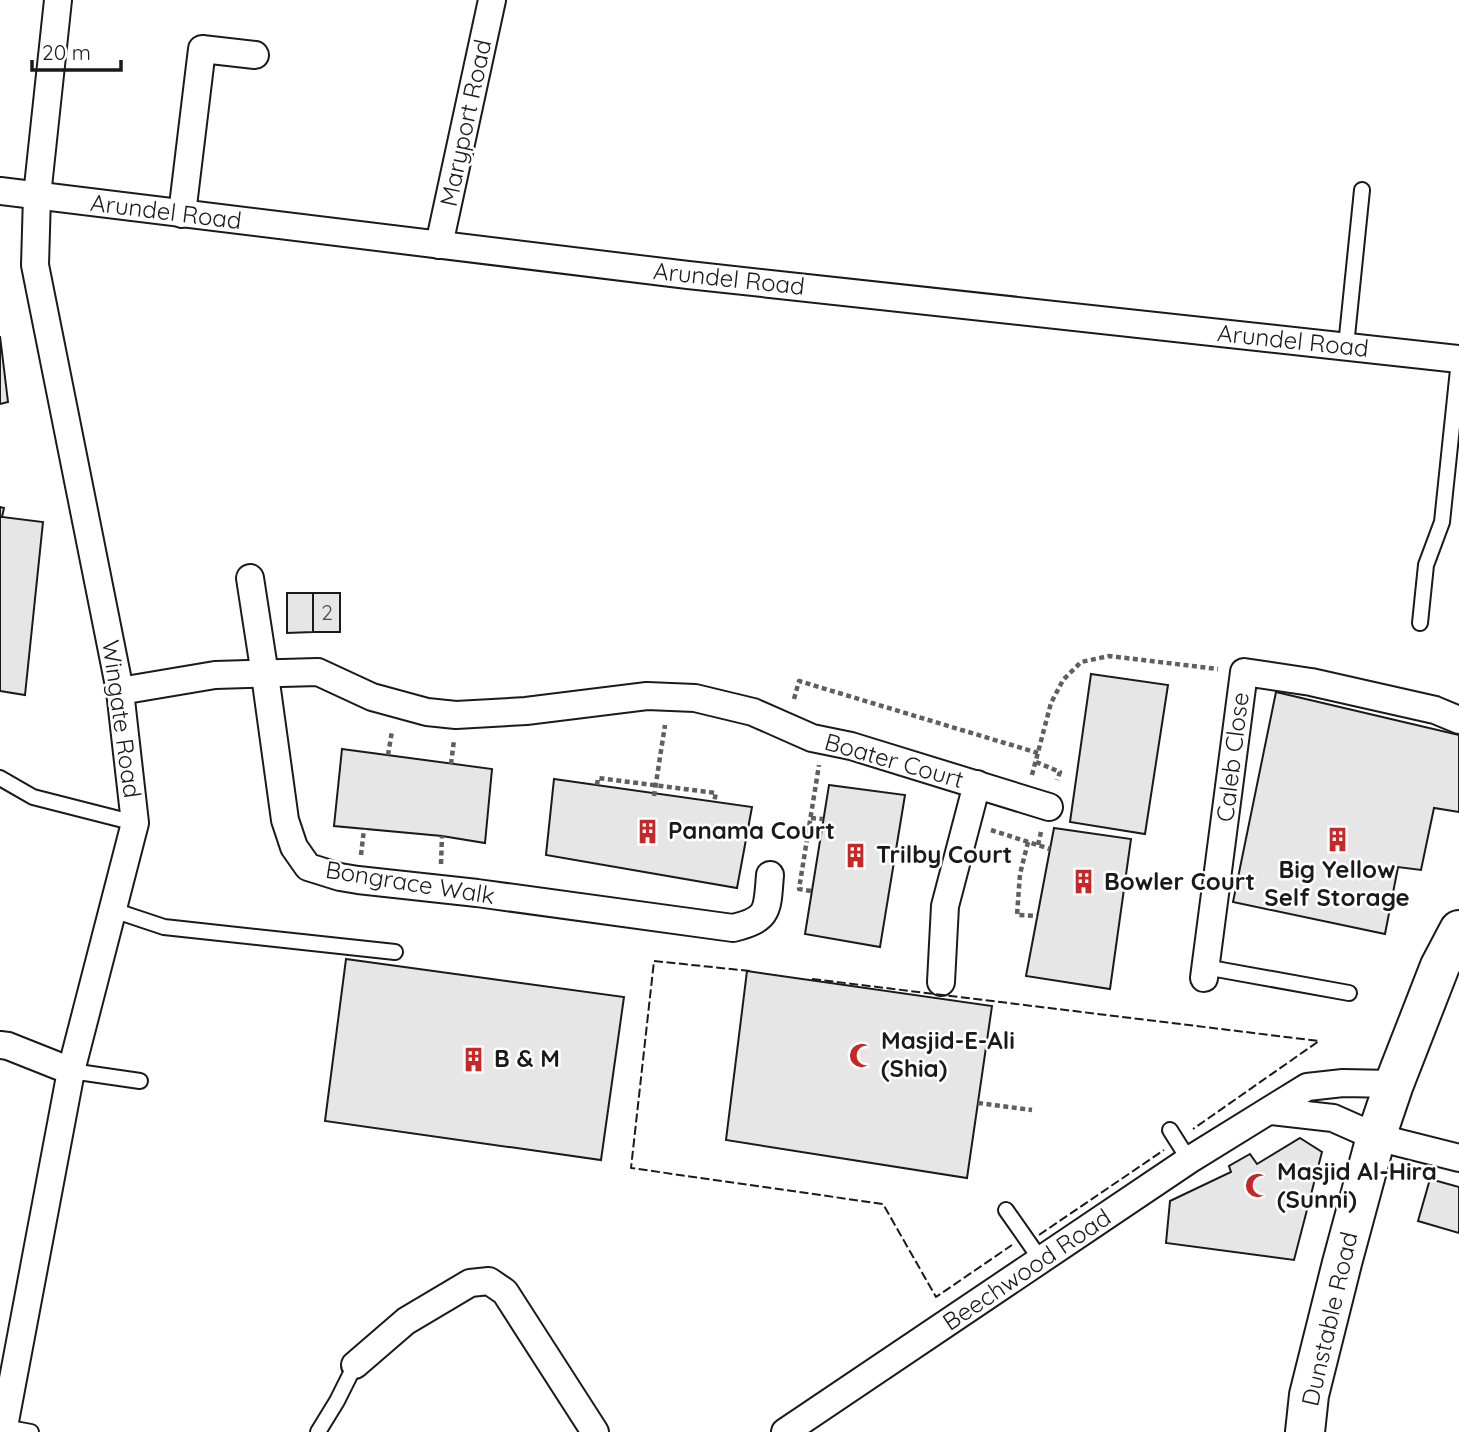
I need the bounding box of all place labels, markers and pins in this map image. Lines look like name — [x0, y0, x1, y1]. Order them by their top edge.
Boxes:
place label: Panama Court — [668, 815, 835, 845]
building icon: Panama Court — [634, 817, 662, 845]
building icon: Big Yellow Self Storage — [1323, 825, 1351, 853]
place label: Trilby Court — [876, 839, 1012, 869]
building icon: Trilby Court — [842, 841, 870, 869]
place label: Big Yellow Self Storage — [1264, 854, 1410, 912]
place label: Bowler Court — [1104, 866, 1255, 896]
building icon: Bowler Court — [1070, 868, 1098, 896]
place label: Masjid-E-Ali (Shia) — [881, 1025, 1015, 1083]
mosque icon: Masjid-E-Ali (Shia) — [847, 1041, 875, 1069]
place label: B & M — [494, 1043, 560, 1073]
building icon: B & M — [460, 1045, 488, 1073]
place label: Masjid Al-Hira (Sunni) — [1277, 1156, 1437, 1214]
mosque icon: Masjid Al-Hira (Sunni) — [1243, 1172, 1271, 1200]

